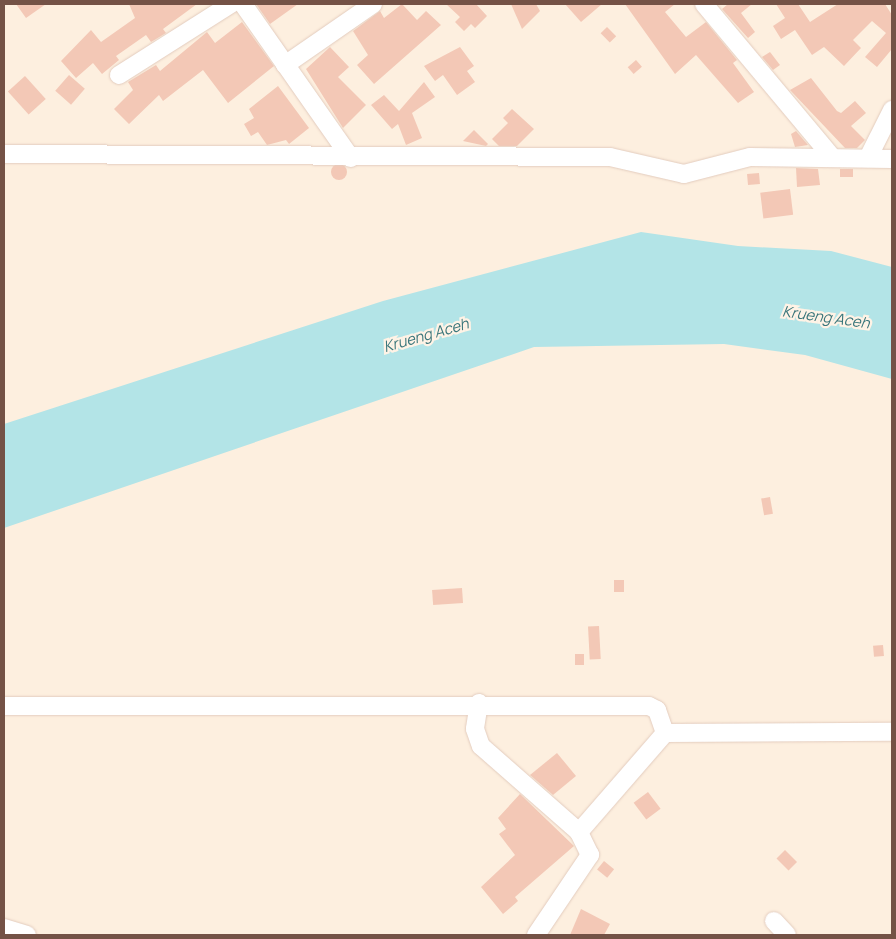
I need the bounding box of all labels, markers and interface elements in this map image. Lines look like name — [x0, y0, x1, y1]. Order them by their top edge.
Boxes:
water label: Krueng Aceh — [781, 302, 871, 332]
water label: Krueng Aceh — [381, 314, 471, 356]

